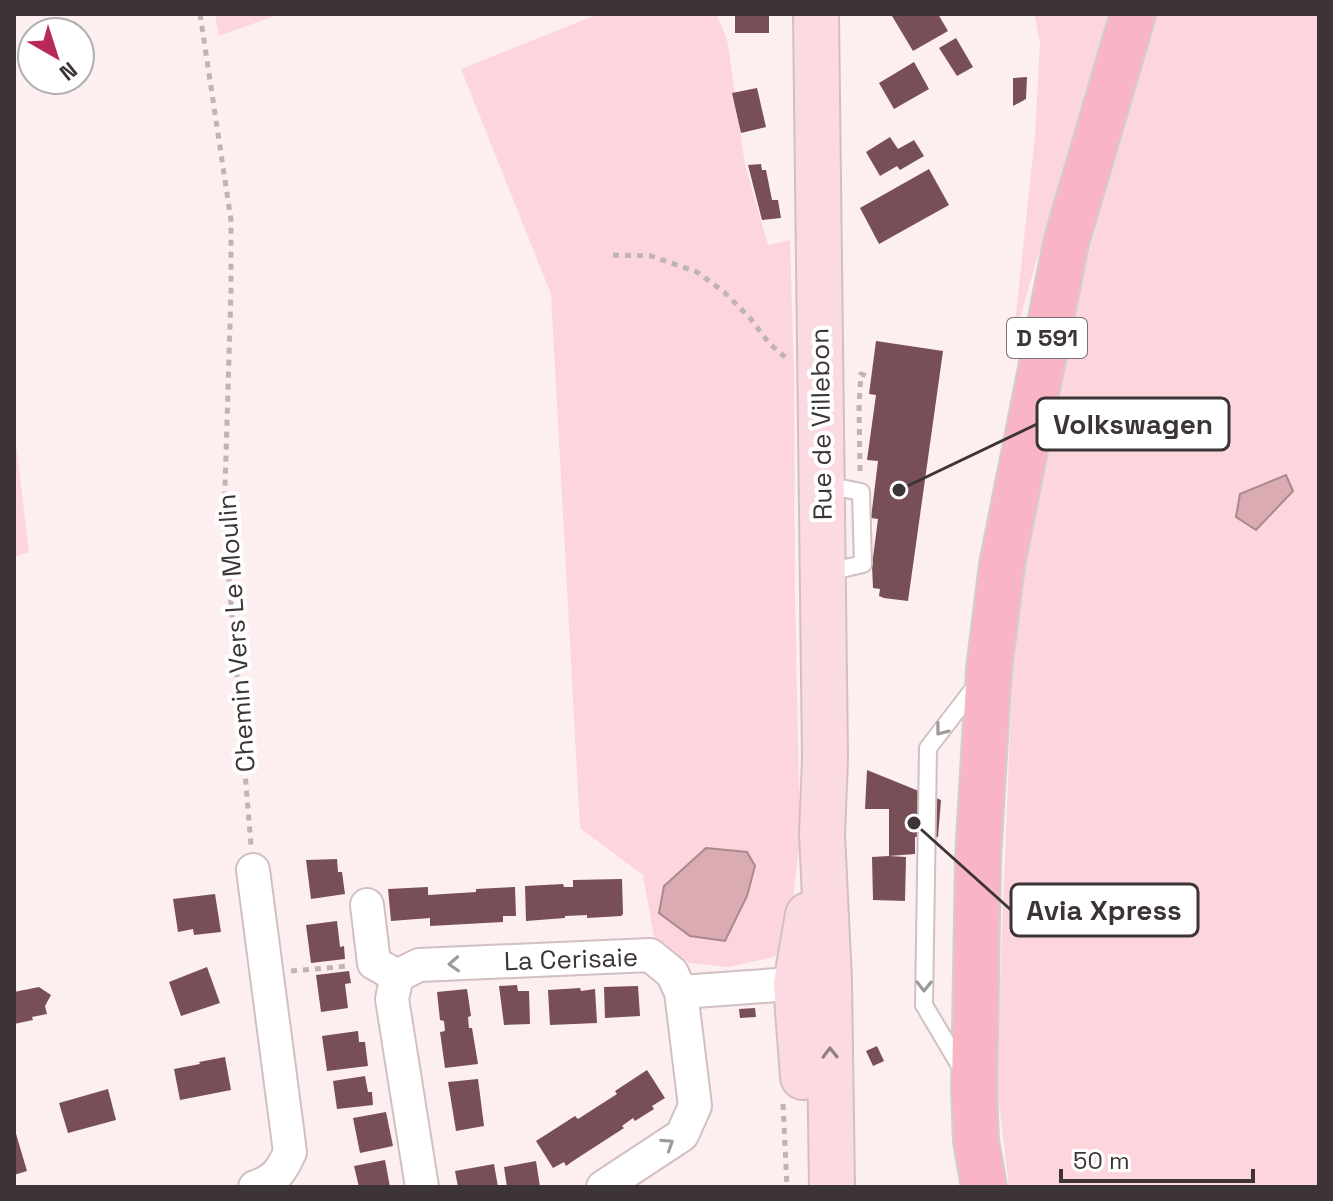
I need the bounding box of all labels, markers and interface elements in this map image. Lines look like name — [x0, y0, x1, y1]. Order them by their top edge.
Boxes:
north arrow — [16, 16, 96, 96]
text: N — [54, 56, 83, 87]
road number: D 591 — [1007, 318, 1087, 358]
street label: Rue de Villebon — [802, 328, 840, 520]
callout: Volkswagen — [1037, 398, 1229, 450]
text: Volkswagen — [1053, 406, 1213, 442]
street label: Chemin Vers Le Moulin — [209, 493, 263, 773]
one-way arrow — [937, 721, 951, 736]
callout: Avia Xpress — [1011, 884, 1198, 936]
text: Avia Xpress — [1026, 892, 1182, 928]
street label: La Cerisaie — [503, 940, 639, 978]
one-way arrow — [447, 955, 460, 972]
one-way arrow — [916, 980, 933, 993]
one-way arrow — [821, 1046, 839, 1059]
scale bar — [1061, 1133, 1253, 1183]
one-way arrow — [660, 1139, 674, 1154]
text: 50 m — [1073, 1145, 1130, 1176]

